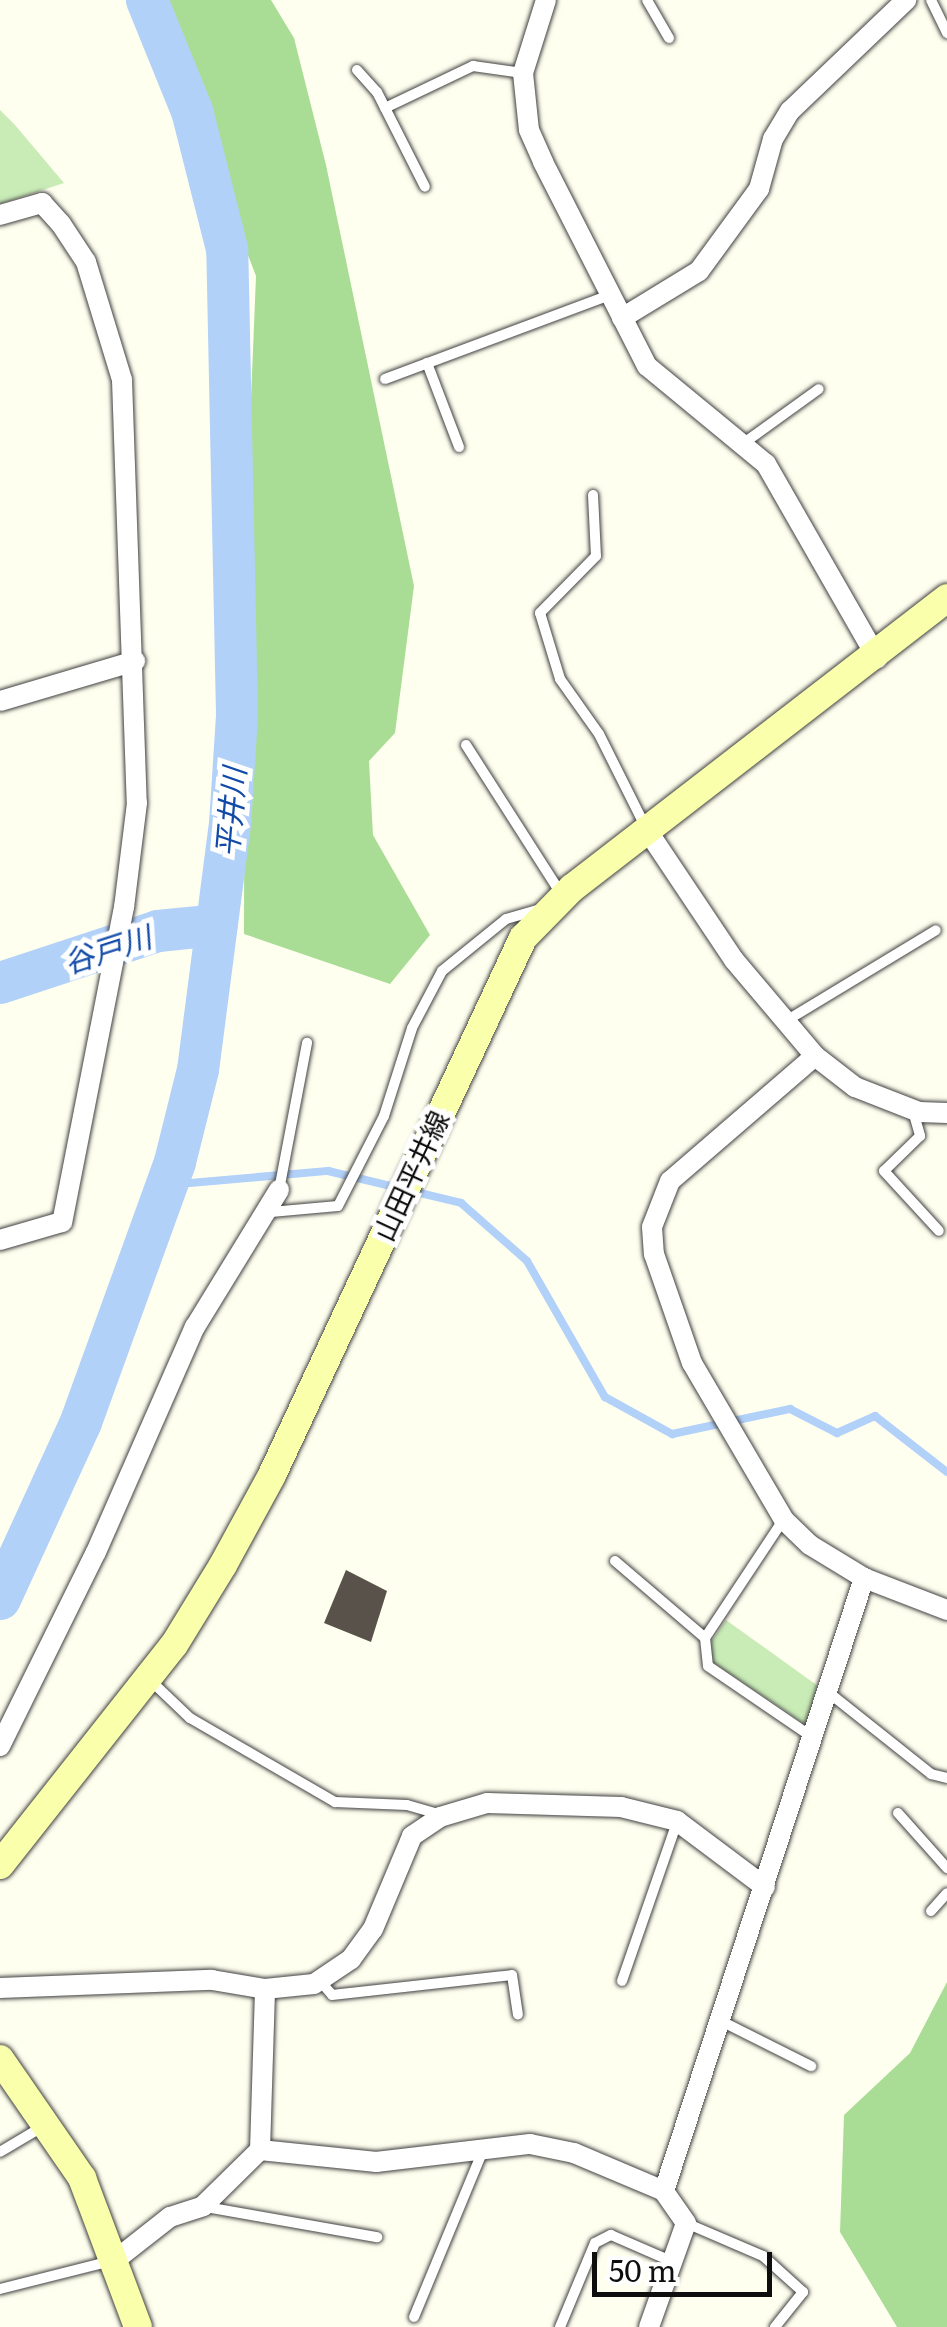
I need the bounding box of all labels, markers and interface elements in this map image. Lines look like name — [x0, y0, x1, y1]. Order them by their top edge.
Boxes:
water label: 平井川 — [207, 766, 251, 858]
water label: 谷戸川 — [59, 917, 155, 979]
street label: 山田平井線 — [365, 1104, 455, 1246]
scale bar — [597, 2232, 777, 2294]
text: 50 m — [609, 2247, 677, 2291]

